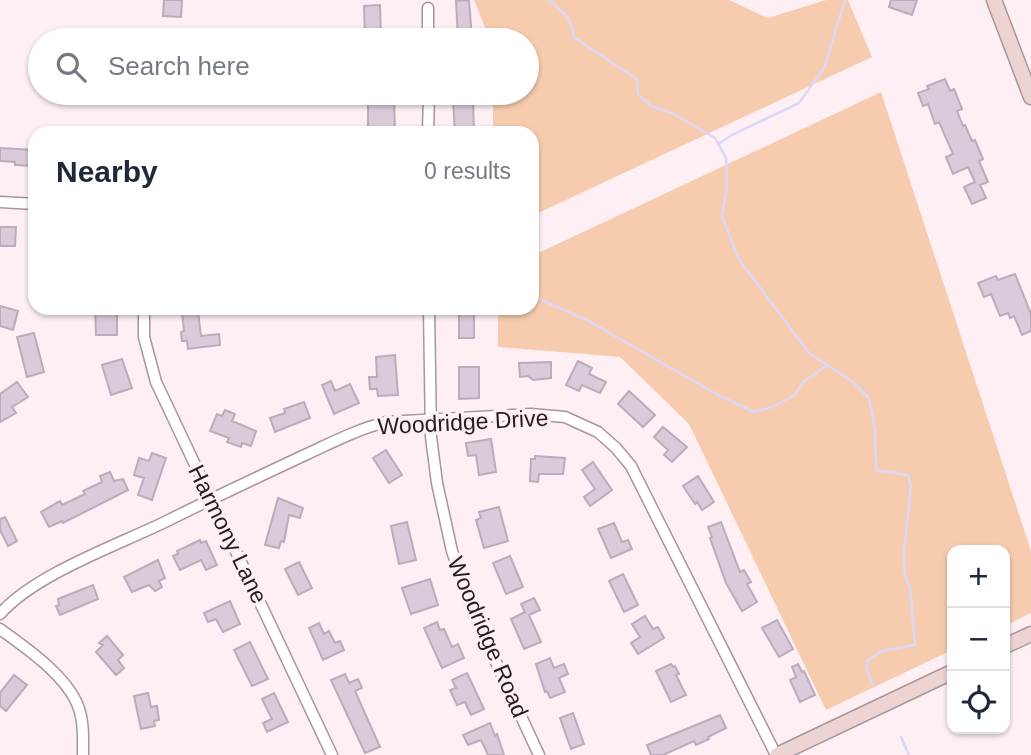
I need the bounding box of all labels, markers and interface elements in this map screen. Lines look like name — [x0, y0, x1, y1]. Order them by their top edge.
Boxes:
search box — [28, 28, 539, 105]
icon: search — [52, 48, 90, 86]
text: Search here — [108, 51, 250, 81]
text: Nearby — [56, 155, 158, 188]
text: 0 results — [424, 158, 511, 184]
street label: Woodridge Drive — [377, 405, 549, 439]
street label: Harmony Lane — [183, 461, 273, 607]
map controls — [947, 545, 1010, 734]
button: + — [947, 545, 1010, 608]
street label: Woodridge Road — [442, 553, 534, 721]
button: − — [947, 608, 1010, 671]
button: locate — [947, 671, 1010, 734]

